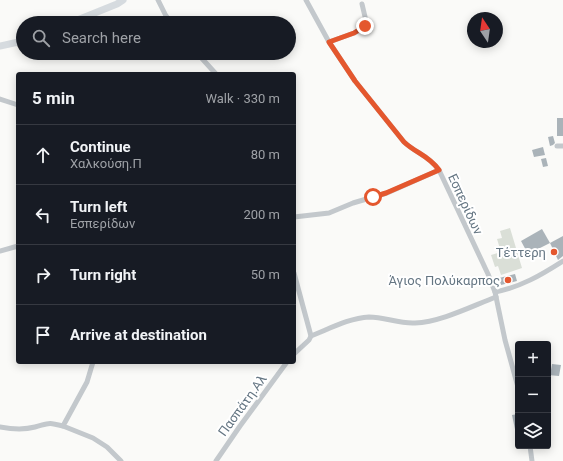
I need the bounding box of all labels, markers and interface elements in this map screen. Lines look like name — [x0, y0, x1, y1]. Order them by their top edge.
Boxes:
north arrow — [467, 12, 503, 48]
search box — [16, 16, 296, 60]
route end — [356, 17, 374, 35]
icon: search — [30, 27, 52, 49]
text: Search here — [62, 29, 141, 47]
text: 5 min — [32, 88, 75, 108]
text: Walk · 330 m — [205, 91, 280, 106]
text: Continue — [70, 138, 131, 156]
icon: ahead — [32, 144, 54, 166]
text: 80 m — [251, 147, 280, 162]
text: Χαλκούση.Π — [70, 156, 142, 171]
street label: Εσπερίδων — [445, 171, 486, 238]
route start — [364, 188, 382, 206]
text: Turn left — [70, 198, 127, 216]
icon: left — [32, 204, 54, 226]
text: 200 m — [243, 207, 280, 222]
text: Εσπερίδων — [70, 216, 135, 231]
place label: Τέττερη — [496, 245, 546, 260]
marker: Τέττερη — [549, 247, 559, 257]
icon: right — [32, 264, 54, 286]
text: Turn right — [70, 266, 136, 284]
text: 50 m — [251, 267, 280, 282]
place label: Άγιος Πολύκαρπος — [388, 273, 500, 288]
marker: Άγιος Πολύκαρπος — [503, 275, 513, 285]
icon: arrive — [32, 324, 54, 346]
text: Arrive at destination — [70, 326, 207, 344]
map controls — [515, 341, 551, 449]
button: + — [515, 341, 551, 377]
street label: Πασπάτη.Αλ — [215, 372, 270, 439]
button: − — [515, 377, 551, 413]
button: layers — [515, 413, 551, 449]

